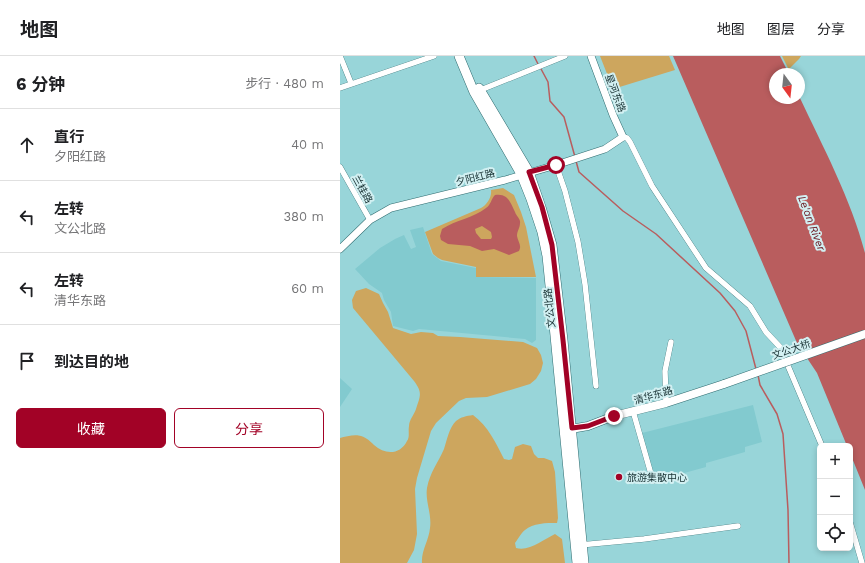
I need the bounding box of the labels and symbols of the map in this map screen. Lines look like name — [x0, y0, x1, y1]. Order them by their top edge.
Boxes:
north arrow — [769, 68, 805, 104]
street label: 星河东路 — [603, 73, 628, 114]
route start — [547, 156, 565, 174]
street label: 夕阳红路 — [454, 167, 496, 188]
street label: 兰桂路 — [350, 173, 375, 205]
water label: Le'an River — [795, 194, 828, 253]
street label: 文公北路 — [542, 287, 557, 328]
street label: 文公大桥 — [770, 338, 812, 361]
street label: 清华东路 — [632, 385, 674, 406]
route end — [605, 407, 623, 425]
marker: 旅游集散中心 — [614, 472, 624, 482]
place label: 旅游集散中心 — [627, 472, 687, 483]

